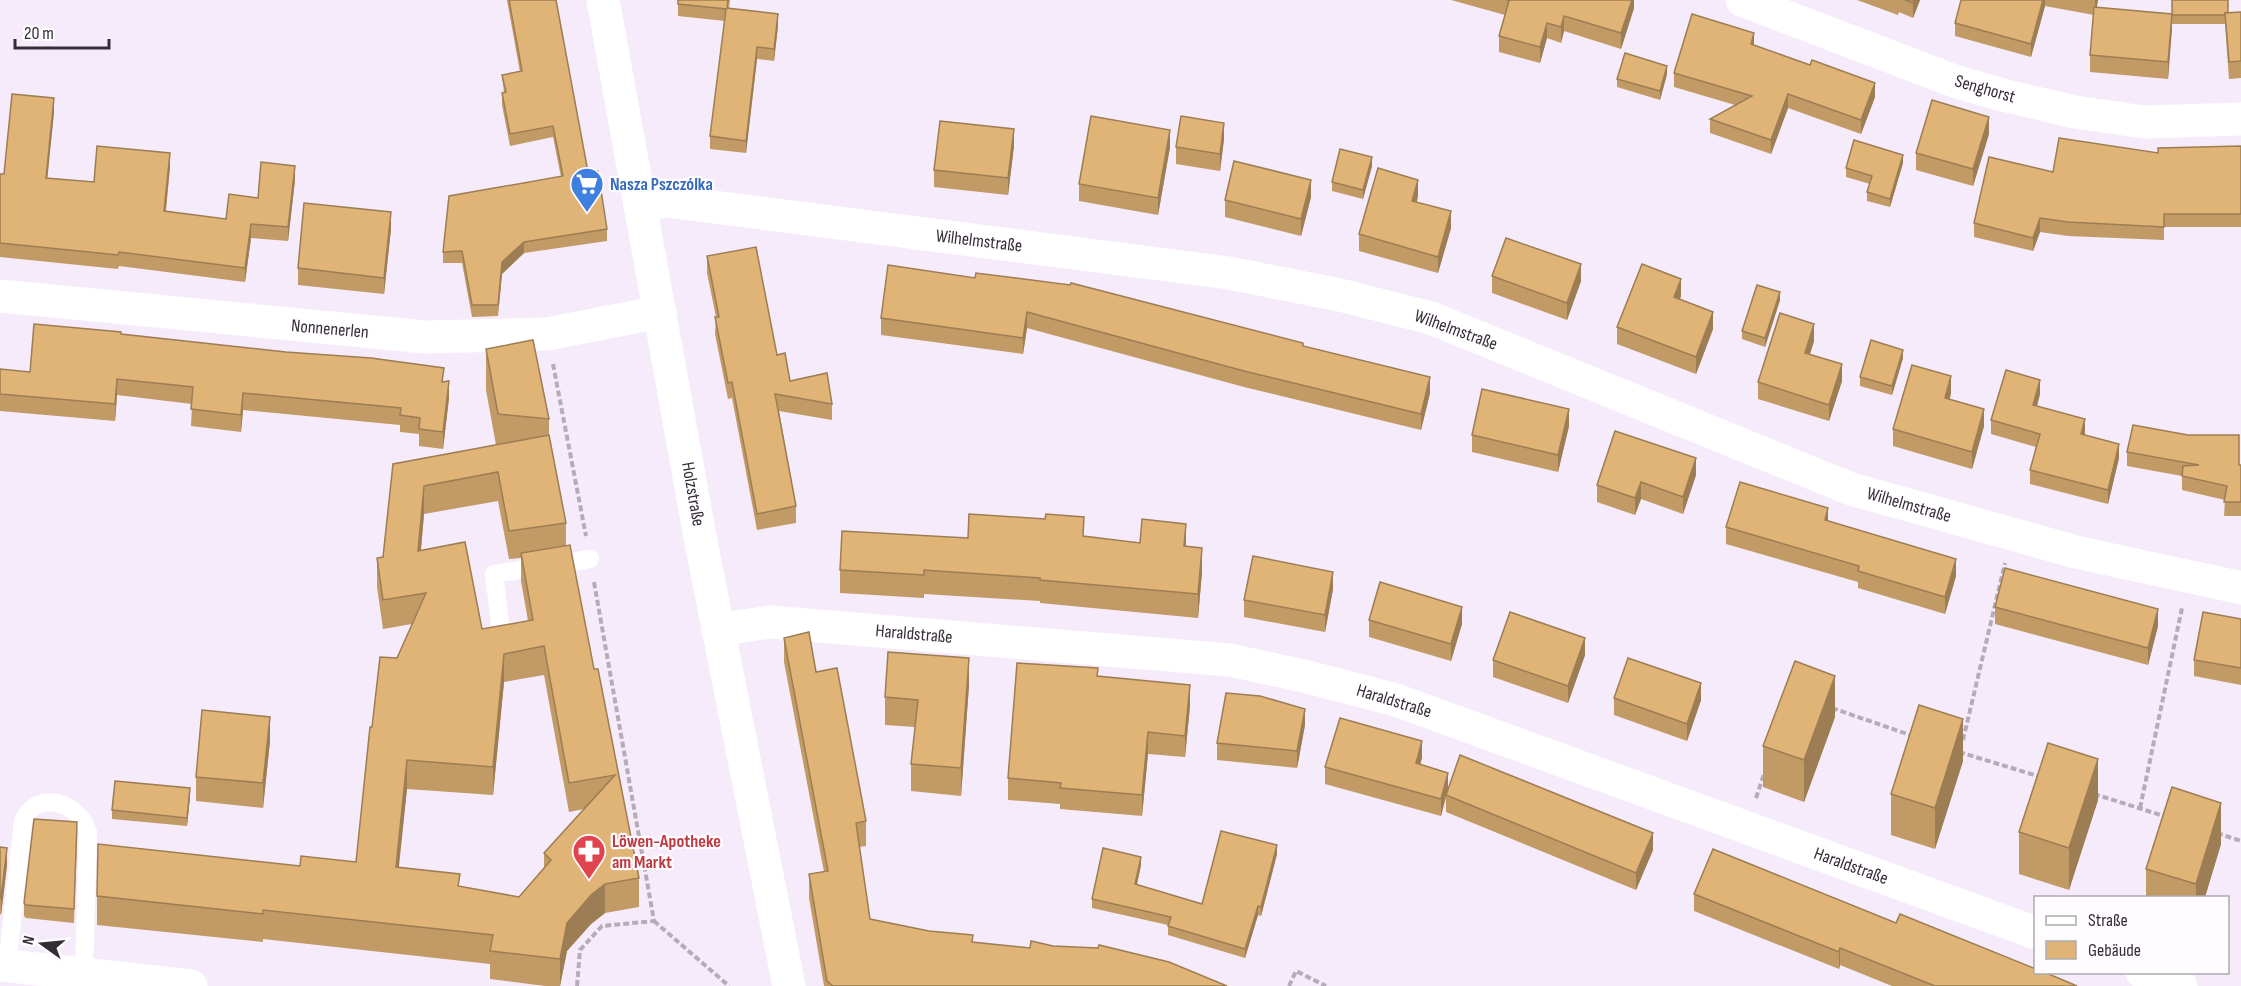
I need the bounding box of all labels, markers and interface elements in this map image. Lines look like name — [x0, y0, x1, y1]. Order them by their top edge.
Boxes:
scale bar — [15, 12, 110, 50]
text: 20 m — [24, 23, 54, 44]
street label: Senghorst — [1952, 70, 2018, 108]
supermarket icon: Nasza Pszczólka — [569, 166, 605, 213]
place label: Nasza Pszczólka — [610, 174, 713, 195]
street label: Wilhelmstraße — [935, 225, 1023, 257]
street label: Wilhelmstraße — [1412, 305, 1500, 355]
street label: Nonnenerlen — [290, 315, 370, 343]
street label: Holzstraße — [677, 460, 709, 528]
street label: Wilhelmstraße — [1864, 483, 1954, 527]
street label: Haraldstraße — [875, 620, 953, 648]
street label: Haraldstraße — [1354, 680, 1434, 722]
place label: Löwen-Apotheke am Markt — [612, 831, 721, 873]
pharmacy icon: Löwen-Apotheke am Markt — [571, 833, 607, 880]
street label: Haraldstraße — [1811, 843, 1891, 889]
legend — [2034, 896, 2229, 974]
text: Straße — [2088, 910, 2128, 931]
north arrow — [12, 914, 72, 974]
text: N — [19, 934, 39, 947]
text: Gebäude — [2088, 940, 2141, 961]

